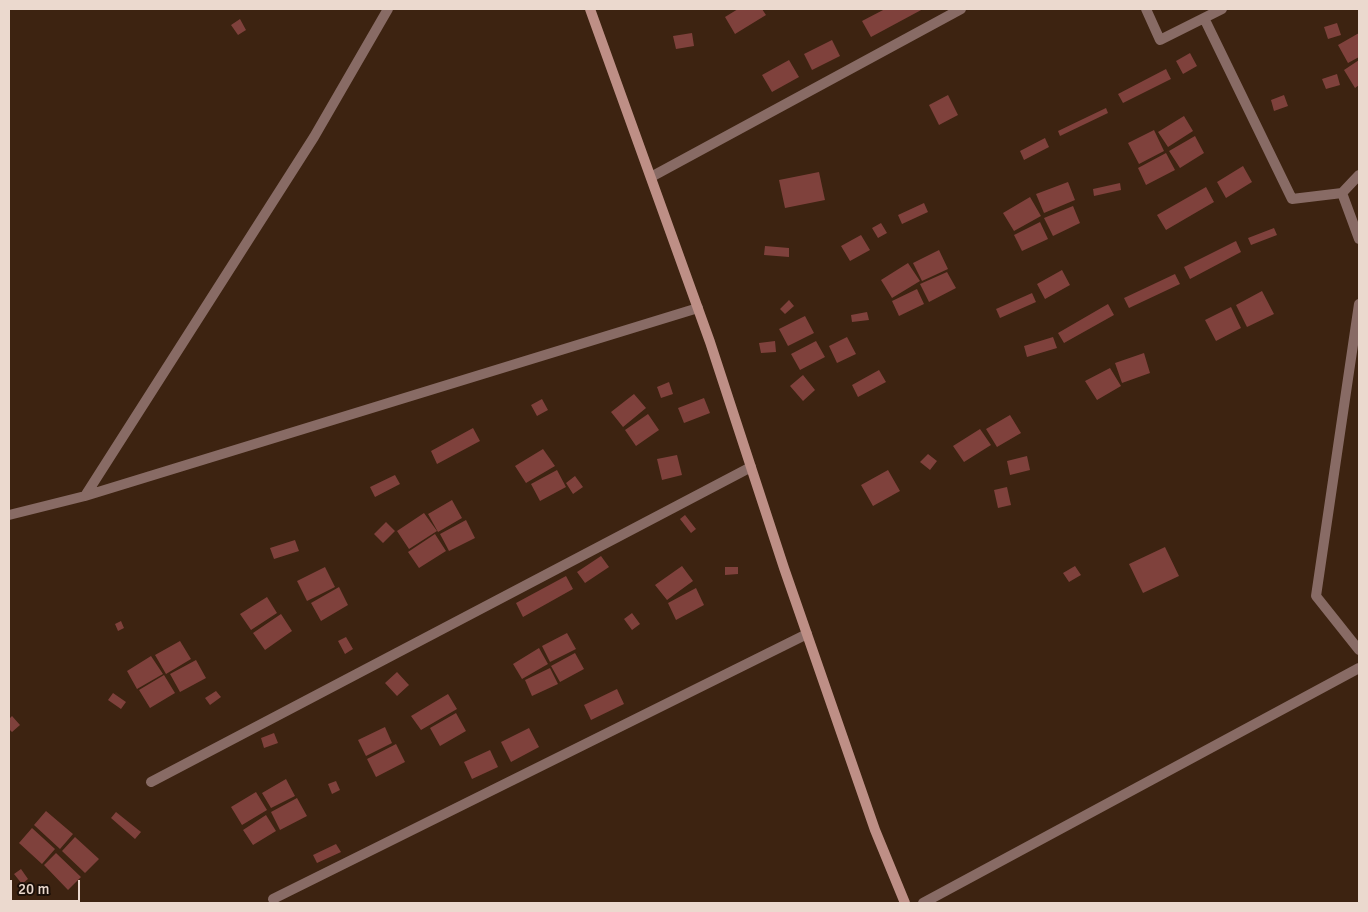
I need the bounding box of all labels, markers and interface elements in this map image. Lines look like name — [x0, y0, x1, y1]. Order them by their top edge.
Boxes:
scale bar — [12, 870, 82, 902]
text: 20 m — [18, 880, 49, 898]

